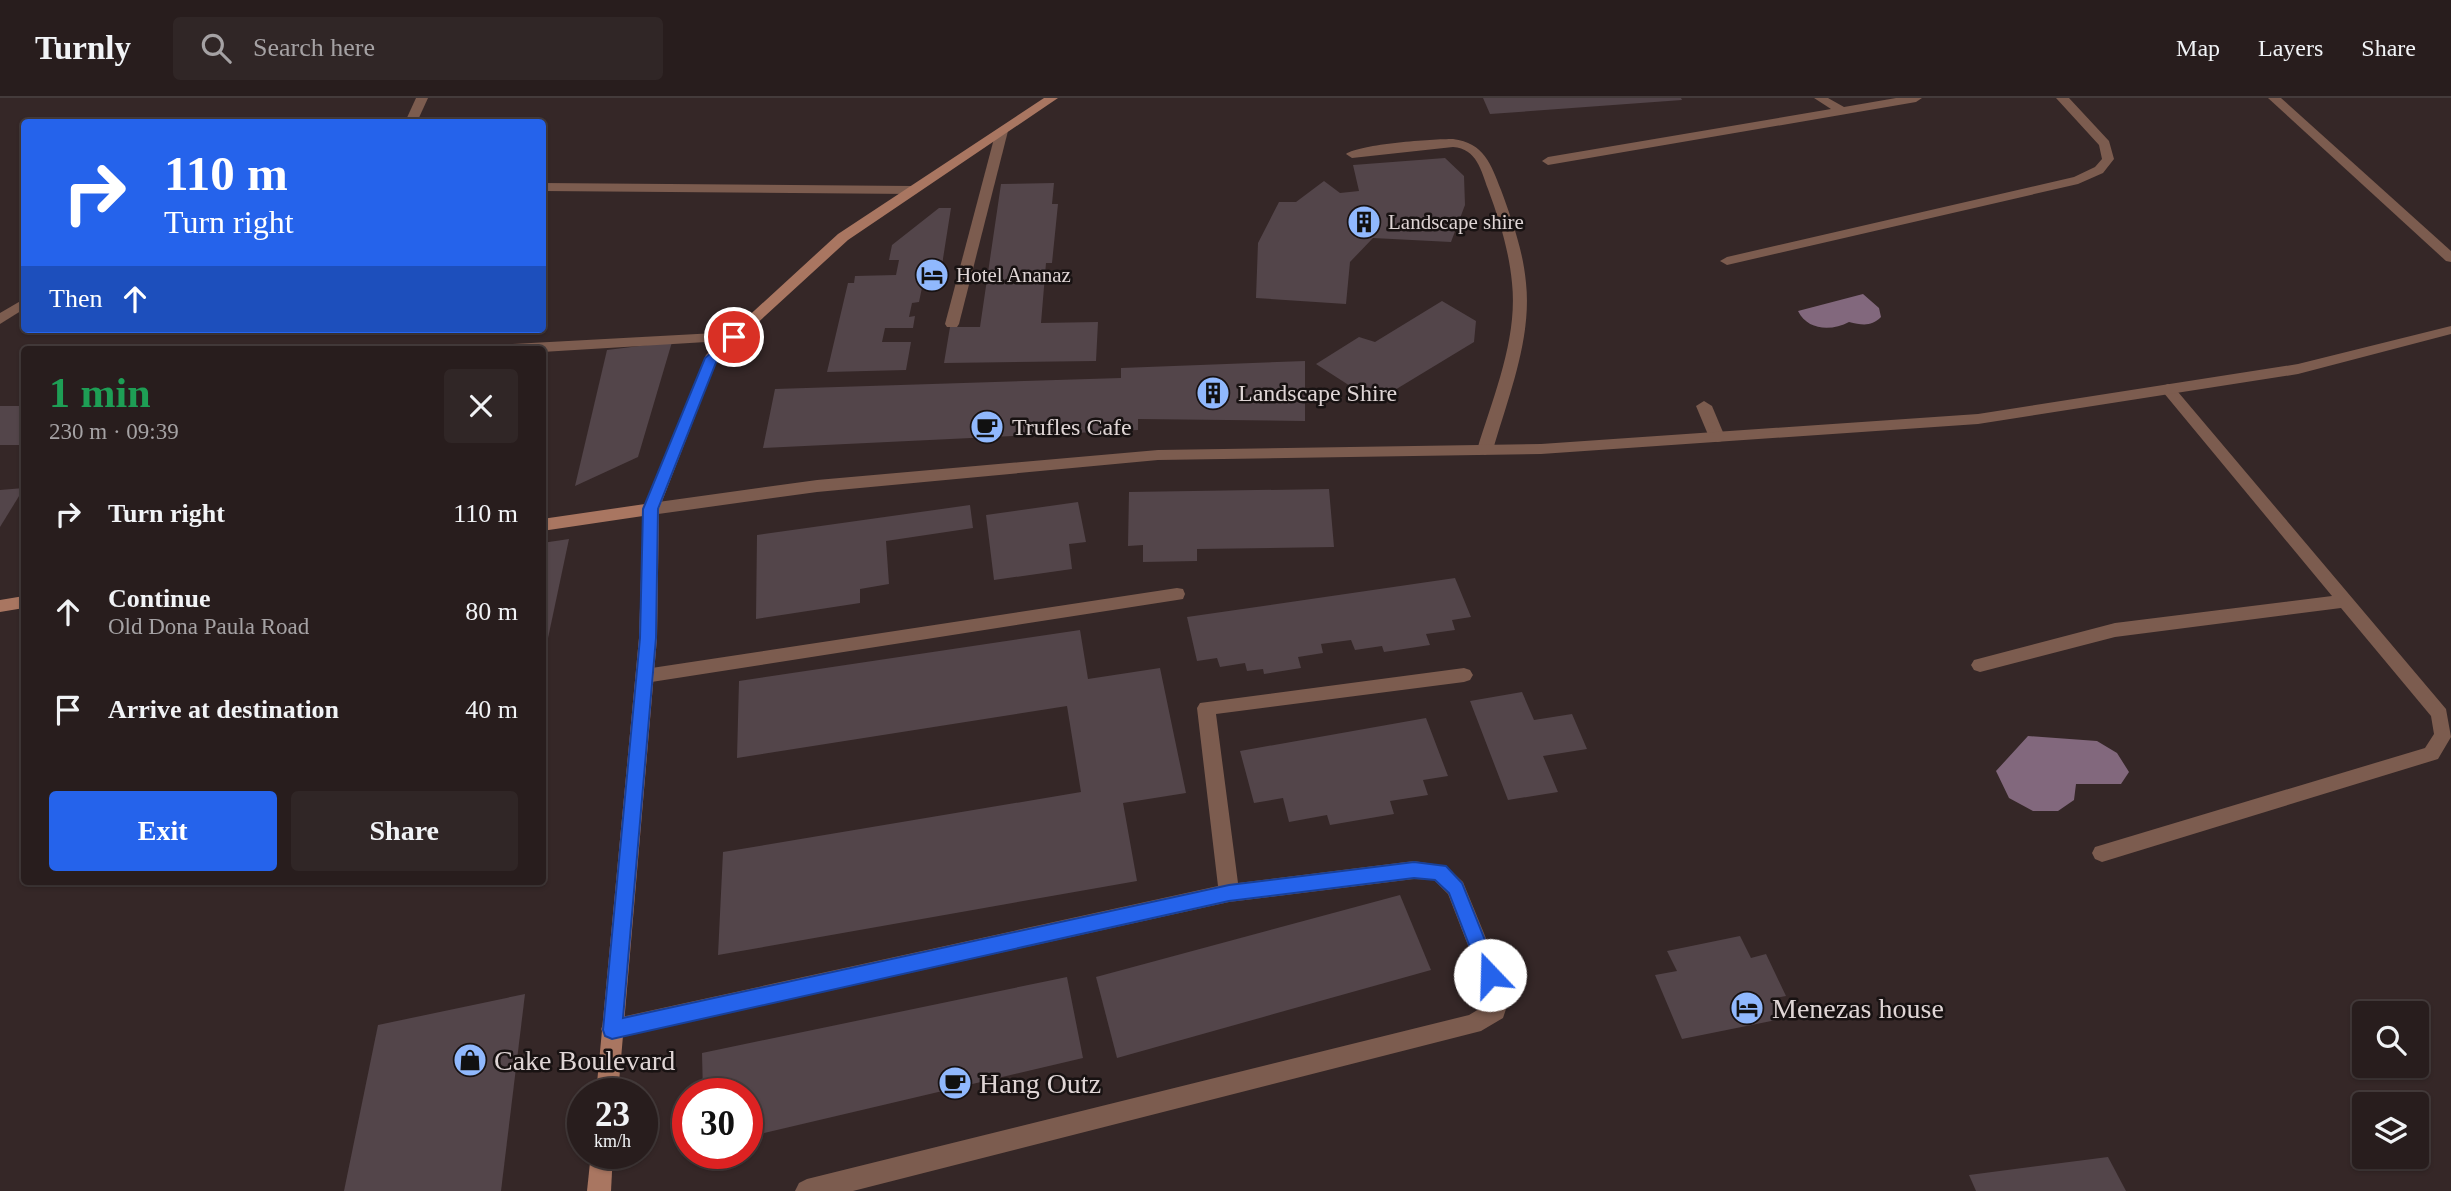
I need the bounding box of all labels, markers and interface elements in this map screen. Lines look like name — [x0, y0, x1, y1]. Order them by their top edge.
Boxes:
search box — [173, 17, 663, 80]
icon: search — [197, 29, 235, 67]
text: Turnly — [35, 30, 131, 66]
text: Search here — [253, 33, 375, 62]
text: Map — [2176, 35, 2220, 61]
text: Layers — [2258, 35, 2323, 61]
text: Share — [2361, 35, 2416, 61]
text: 110 m — [164, 146, 288, 201]
icon: right — [49, 147, 140, 238]
building icon: Landscape shire — [1345, 203, 1383, 241]
text: Turn right — [164, 204, 294, 240]
place label: Landscape shire — [1388, 210, 1524, 234]
hotel icon: Hotel Ananaz — [913, 256, 951, 294]
place label: Hotel Ananaz — [956, 263, 1071, 287]
icon: ahead — [116, 280, 154, 318]
text: Then — [49, 284, 102, 313]
pin — [704, 307, 764, 367]
icon: arrive — [715, 318, 753, 356]
button: close — [444, 369, 518, 443]
text: 1 min — [49, 370, 151, 416]
building icon: Landscape Shire — [1194, 374, 1232, 412]
place label: Landscape Shire — [1238, 380, 1397, 406]
cafe icon: Trufles Cafe — [968, 408, 1006, 446]
place label: Trufles Cafe — [1012, 414, 1132, 440]
text: 230 m · 09:39 — [49, 419, 179, 444]
icon: right — [49, 495, 87, 533]
text: Turn right — [108, 499, 225, 528]
text: 110 m — [453, 499, 518, 528]
text: Continue — [108, 584, 211, 613]
icon: ahead — [49, 593, 87, 631]
text: 80 m — [465, 597, 518, 626]
text: Old Dona Paula Road — [108, 614, 309, 639]
icon: arrive — [49, 691, 87, 729]
text: Arrive at destination — [108, 695, 339, 724]
text: 40 m — [465, 695, 518, 724]
button: Exit — [49, 791, 277, 871]
button: Share — [291, 791, 518, 871]
position arrow — [1453, 938, 1527, 1012]
hotel icon: Menezas house — [1728, 989, 1766, 1027]
place label: Menezas house — [1772, 993, 1944, 1024]
map controls — [2352, 1001, 2429, 1169]
button: search — [2352, 1001, 2429, 1078]
shop icon: Cake Boulevard — [451, 1041, 489, 1079]
place label: Cake Boulevard — [494, 1045, 675, 1076]
cafe icon: Hang Outz — [936, 1064, 974, 1102]
place label: Hang Outz — [979, 1068, 1101, 1099]
speed limit sign: 30 — [672, 1078, 763, 1169]
button: layers — [2352, 1092, 2429, 1169]
text: 23 — [595, 1095, 630, 1134]
text: km/h — [594, 1131, 631, 1151]

